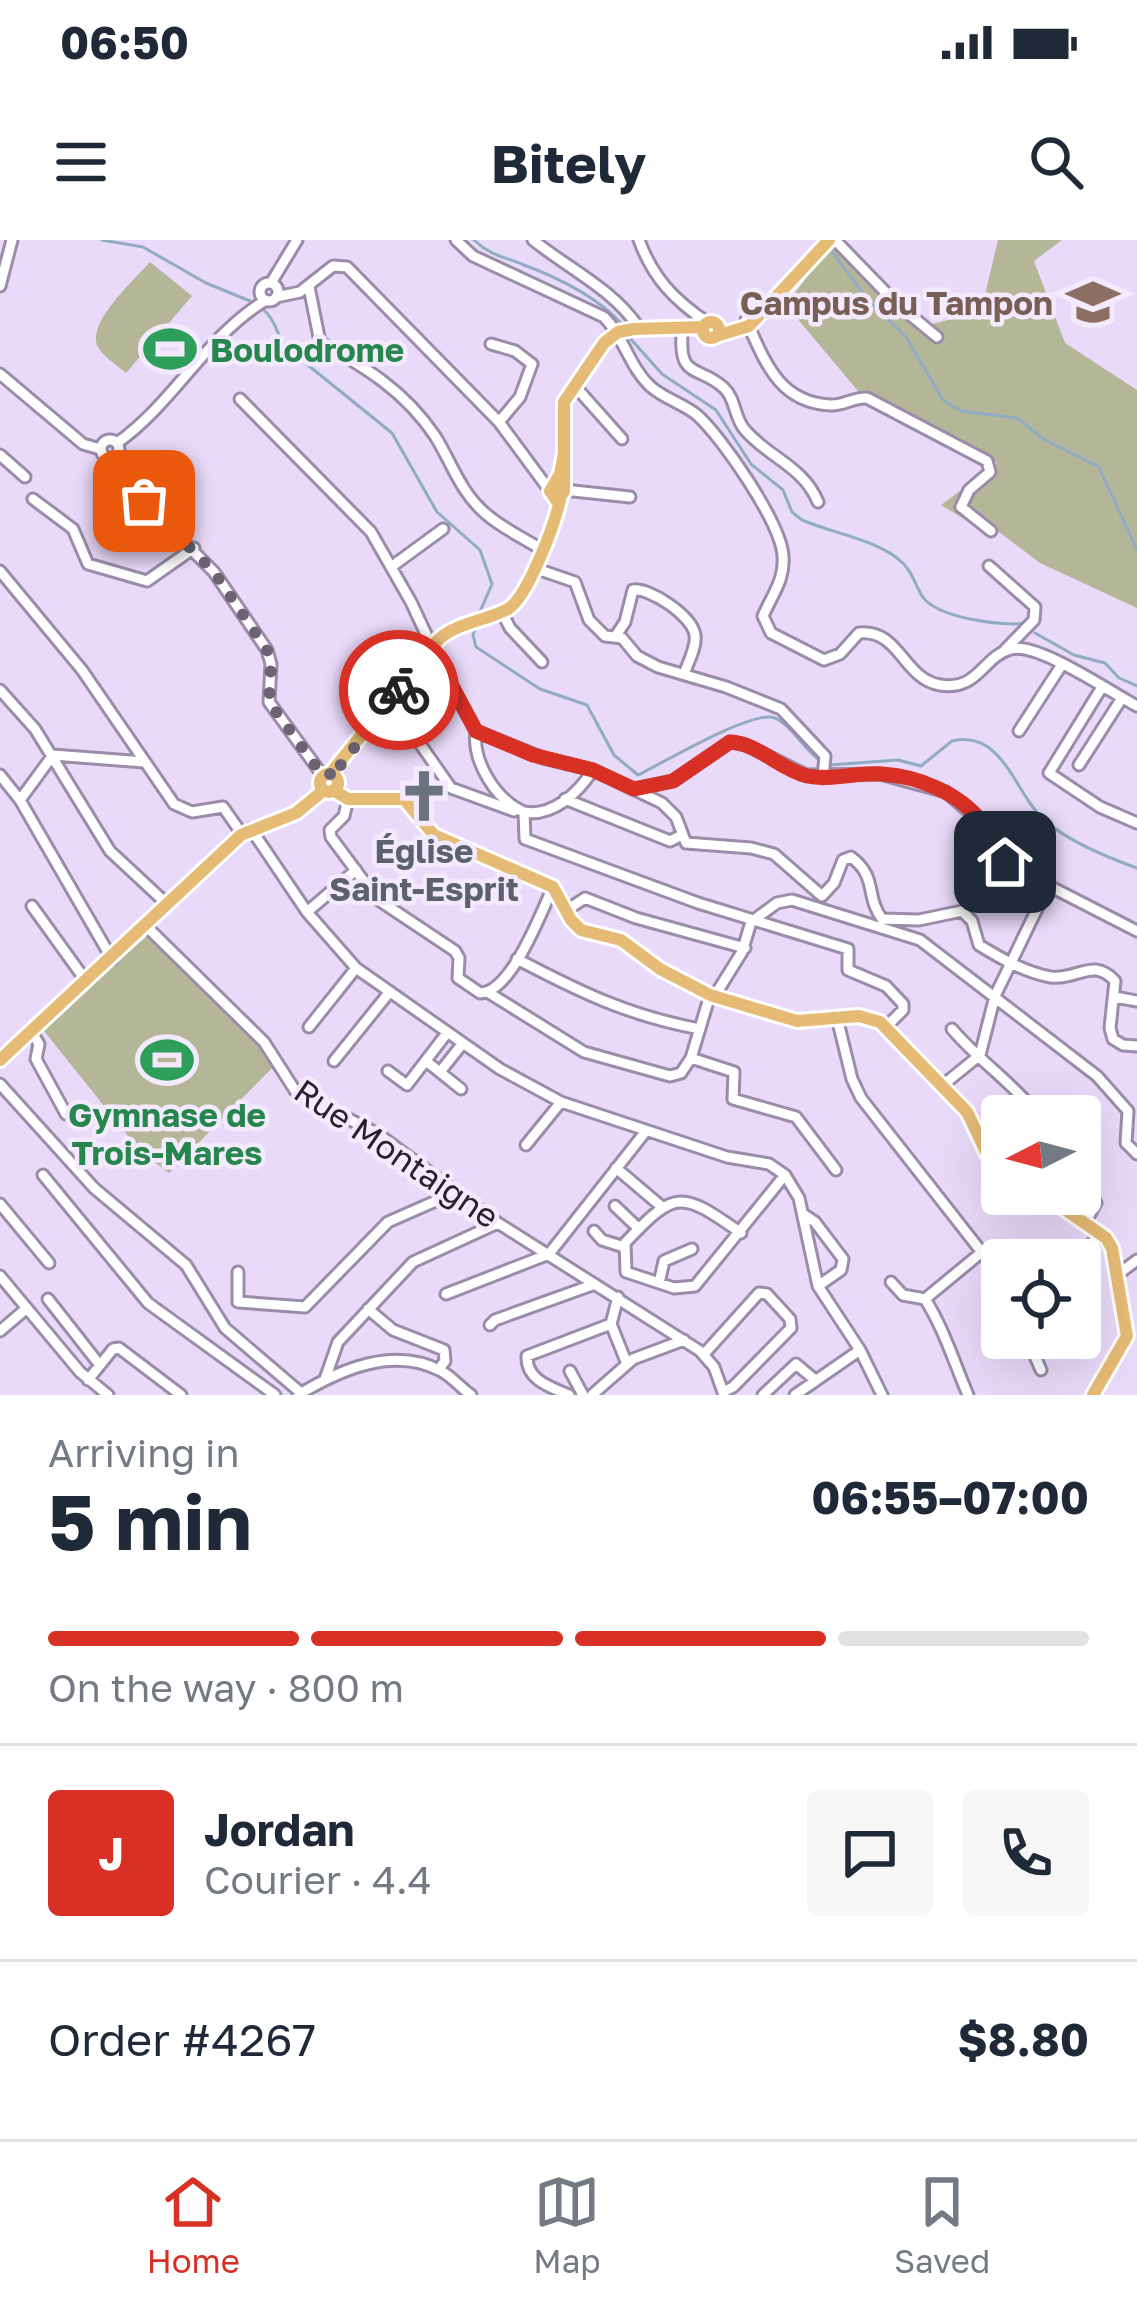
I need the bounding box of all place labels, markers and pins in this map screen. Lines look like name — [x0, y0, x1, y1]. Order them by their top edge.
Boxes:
school or university icon: Campus du Tampon — [1064, 273, 1122, 331]
place label: Campus du Tampon — [740, 283, 1053, 322]
sports icon: Boulodrome — [141, 320, 199, 378]
place label: Boulodrome — [210, 330, 404, 369]
pin — [93, 450, 195, 552]
church icon: Église Saint-Esprit — [395, 767, 453, 825]
pin — [954, 811, 1056, 913]
place label: Église Saint-Esprit — [329, 831, 519, 908]
sports icon: Gymnase de Trois-Mares — [138, 1031, 196, 1089]
place label: Gymnase de Trois-Mares — [68, 1095, 266, 1172]

